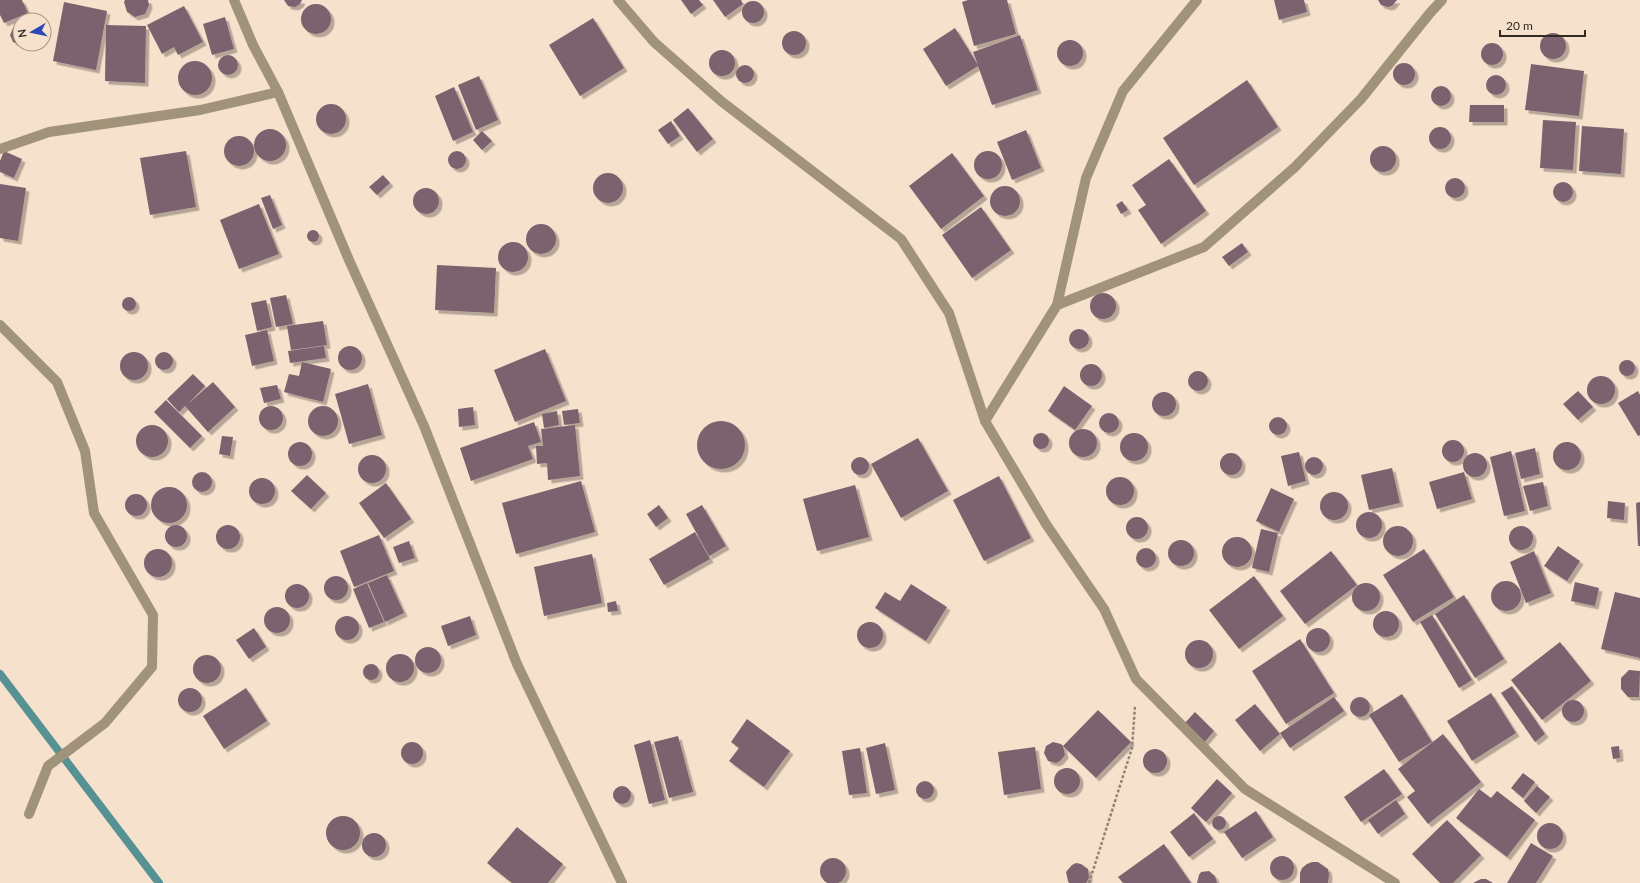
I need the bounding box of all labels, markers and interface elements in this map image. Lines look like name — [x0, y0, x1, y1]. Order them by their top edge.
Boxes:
north arrow — [12, 12, 52, 52]
scale bar — [1500, 12, 1585, 38]
text: 20 m — [1506, 18, 1533, 33]
text: N — [15, 28, 29, 39]

